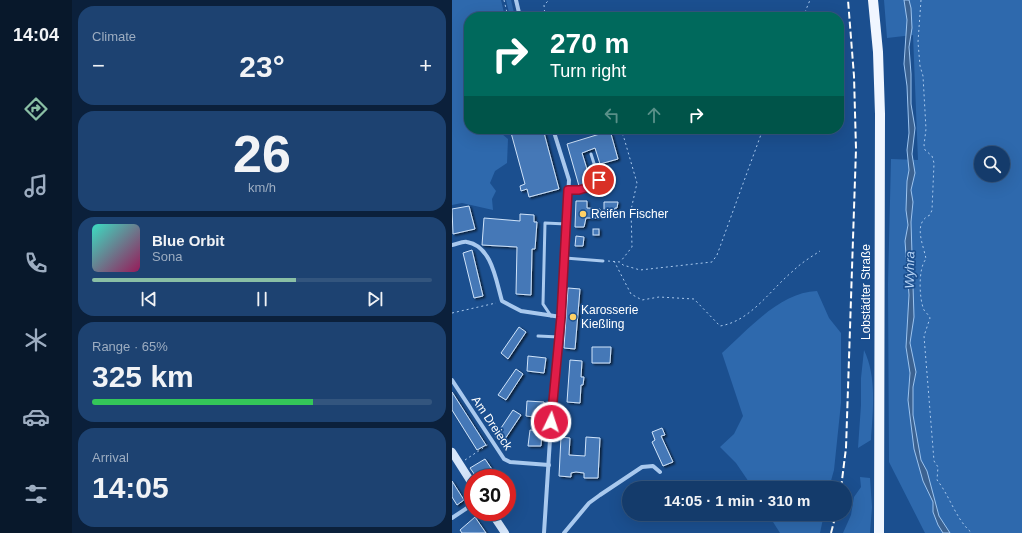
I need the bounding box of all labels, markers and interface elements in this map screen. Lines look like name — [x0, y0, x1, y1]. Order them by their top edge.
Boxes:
text: 14:04 — [13, 25, 59, 45]
icon: right — [484, 28, 536, 80]
text: 270 m — [550, 28, 629, 59]
text: Climate — [92, 29, 136, 44]
text: 23° — [239, 50, 285, 83]
text: − — [92, 53, 105, 78]
text: + — [419, 53, 432, 78]
text: Turn right — [550, 61, 626, 81]
icon: directions — [22, 95, 50, 123]
icon: left — [601, 104, 623, 126]
icon: ahead — [643, 104, 665, 126]
icon: right — [685, 104, 707, 126]
text: 26 — [233, 125, 291, 183]
map controls — [974, 146, 1010, 182]
button: search — [974, 146, 1010, 182]
pin — [582, 163, 616, 197]
icon: arrive — [588, 169, 610, 191]
icon: music — [22, 172, 50, 200]
text: km/h — [248, 180, 276, 195]
place label: Reifen Fischer — [591, 207, 668, 221]
marker: Reifen Fischer — [578, 209, 588, 219]
text: Blue Orbit — [152, 232, 225, 249]
street label: Lobstädter Straße — [859, 244, 873, 340]
icon: phone — [22, 249, 50, 277]
text: Sona — [152, 249, 182, 264]
water label: Wyhra — [902, 251, 917, 289]
icon: previous — [138, 288, 160, 310]
icon: pause — [251, 288, 273, 310]
icon: next — [364, 288, 386, 310]
place label: Karosserie Kießling — [581, 303, 639, 331]
marker: Karosserie Kießling — [568, 312, 578, 322]
icon: climate — [22, 326, 50, 354]
text: Range · 65% — [92, 339, 168, 354]
text: 325 km — [92, 360, 194, 393]
street label: Am Dreieck — [469, 393, 516, 453]
position arrow — [530, 401, 572, 443]
icon: car — [22, 403, 50, 431]
text: Arrival — [92, 450, 129, 465]
speed limit sign: 30 — [464, 469, 516, 521]
text: 14:05 — [92, 471, 169, 504]
icon: filters — [22, 480, 50, 508]
text: 14:05 · 1 min · 310 m — [664, 492, 810, 509]

